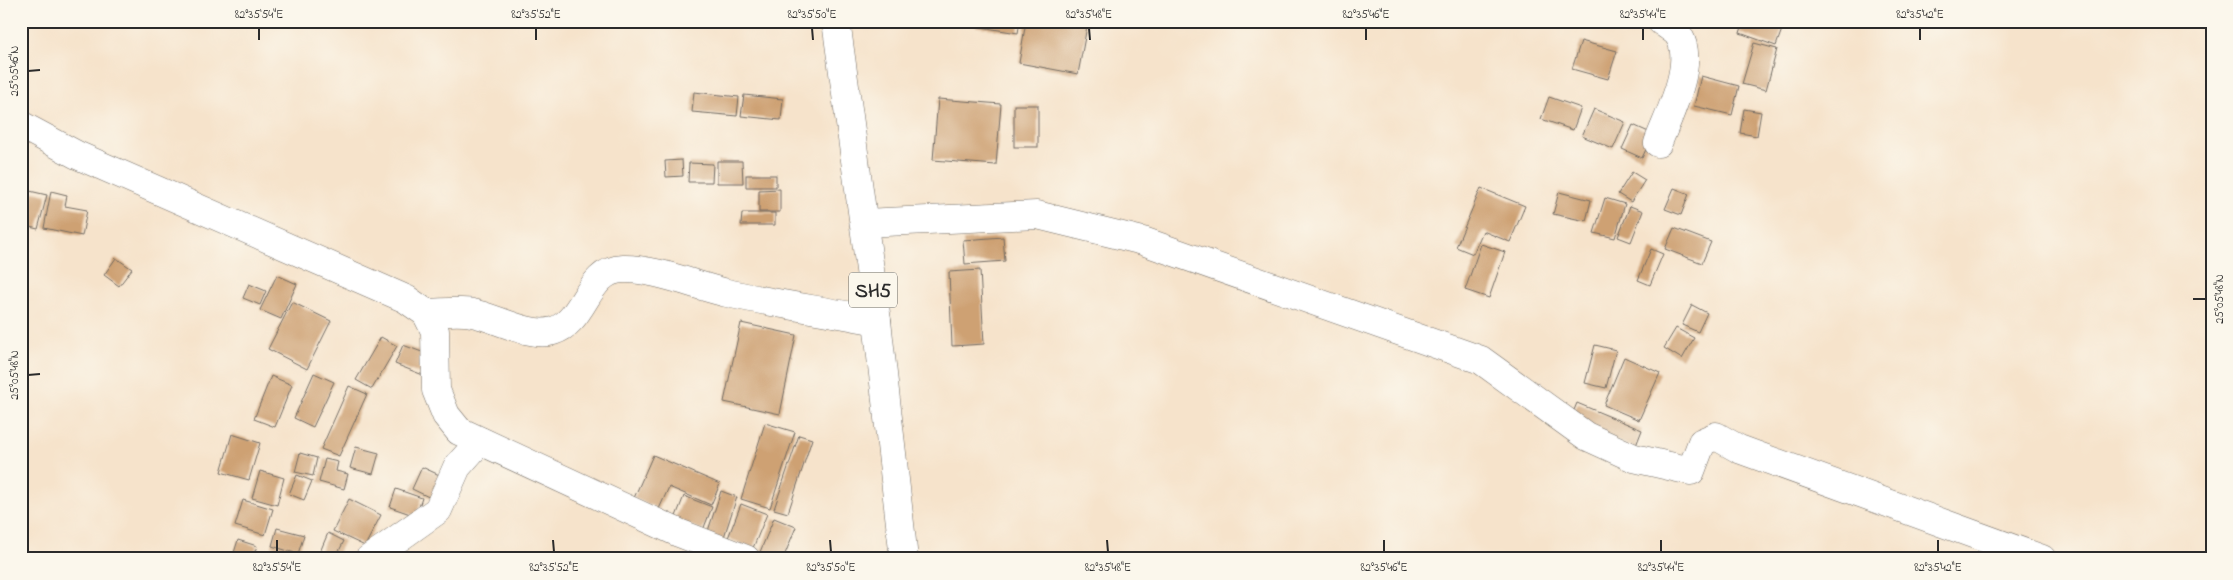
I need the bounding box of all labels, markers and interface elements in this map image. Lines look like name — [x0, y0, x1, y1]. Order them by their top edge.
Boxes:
text: 82°35'54"E — [235, 6, 283, 24]
text: 82°35'52"E — [511, 6, 561, 24]
text: 82°35'50"E — [788, 6, 836, 24]
text: 82°35'48"E — [1066, 6, 1112, 24]
text: 82°35'46"E — [1342, 6, 1390, 24]
text: 82°35'44"E — [1620, 6, 1666, 24]
text: 82°35'42"E — [1896, 6, 1944, 24]
text: 25°05'46"N — [6, 46, 24, 96]
road number: SH5 — [849, 272, 897, 308]
text: 25°05'48"N — [2211, 274, 2229, 324]
text: 25°05'48"N — [6, 350, 24, 400]
text: 82°35'54"E — [253, 559, 301, 577]
text: 82°35'52"E — [529, 559, 579, 577]
text: 82°35'50"E — [807, 559, 855, 577]
text: 82°35'48"E — [1085, 559, 1131, 577]
text: 82°35'46"E — [1360, 559, 1408, 577]
text: 82°35'44"E — [1638, 559, 1684, 577]
text: 82°35'42"E — [1914, 559, 1962, 577]

